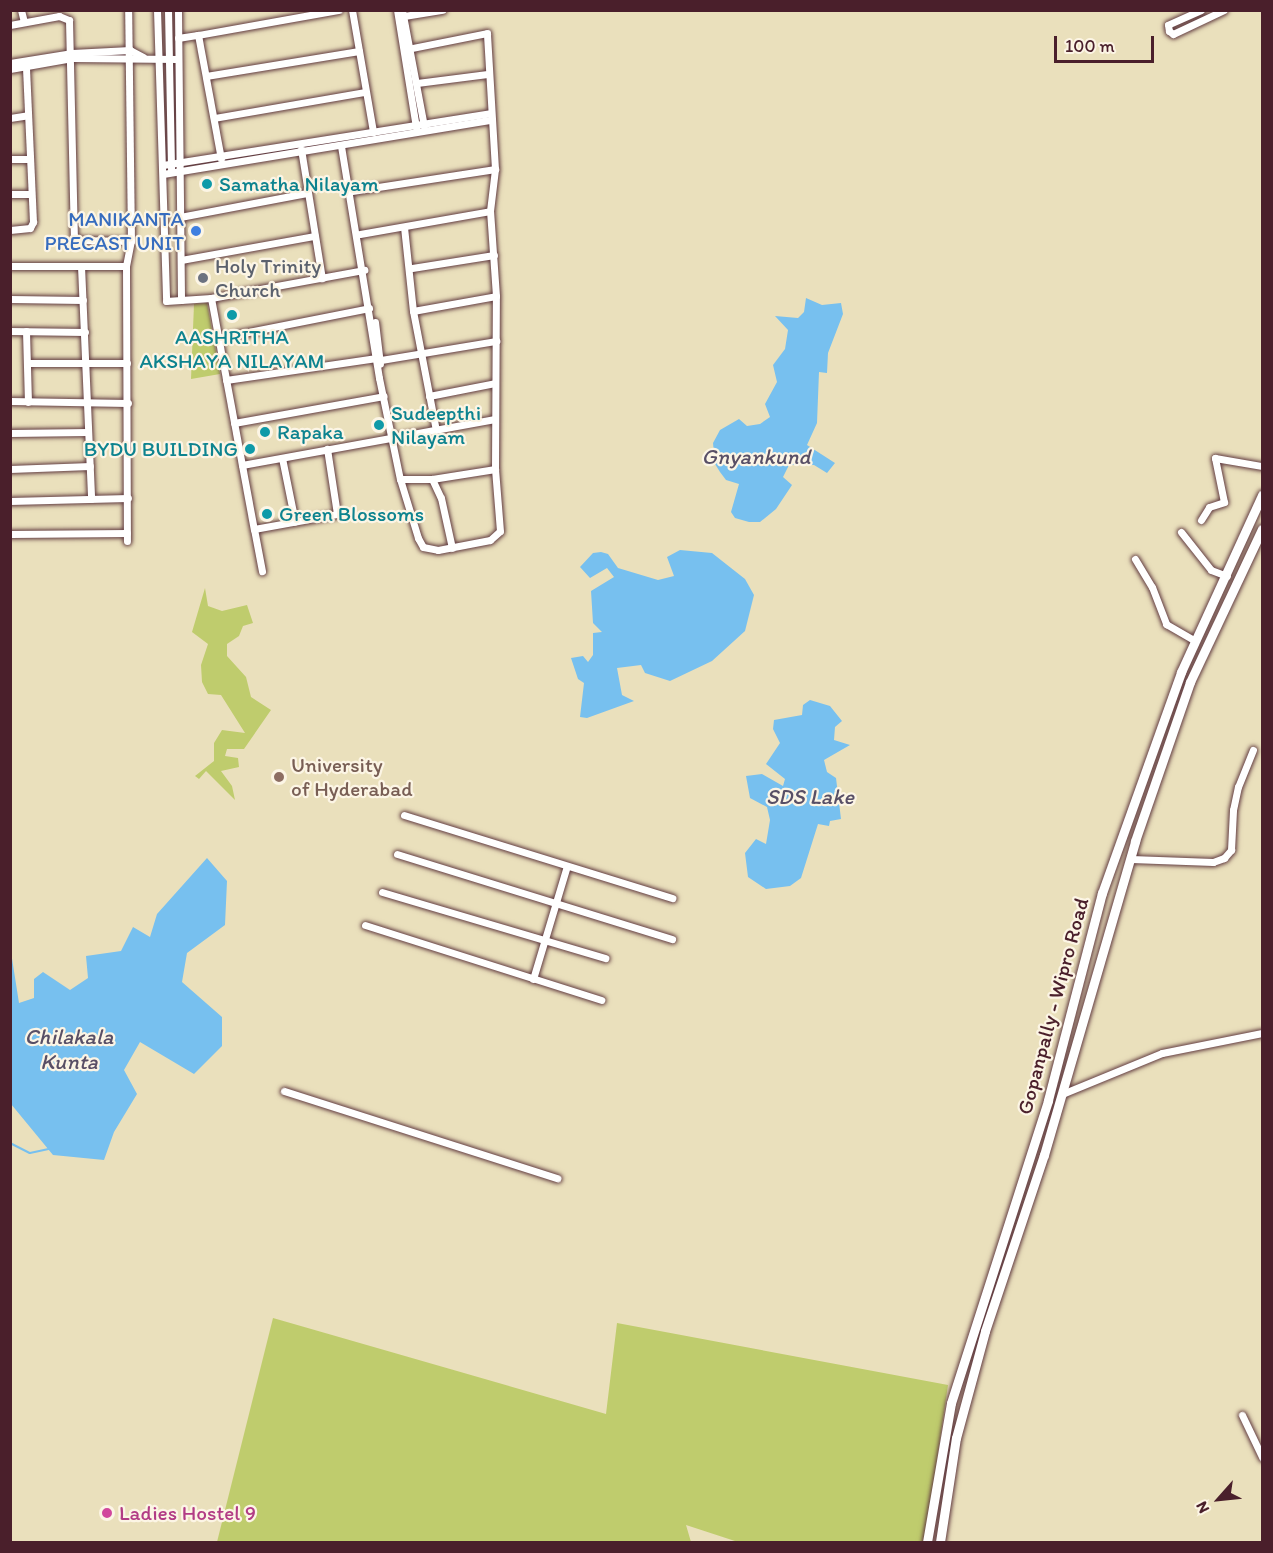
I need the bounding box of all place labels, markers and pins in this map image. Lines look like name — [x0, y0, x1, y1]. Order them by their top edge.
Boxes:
place label: Samatha Nilayam — [219, 171, 379, 197]
marker: Samatha Nilayam — [200, 177, 214, 191]
place label: MANIKANTA PRECAST UNIT — [47, 206, 184, 256]
marker: MANIKANTA PRECAST UNIT — [189, 224, 203, 238]
place label: Holy Trinity Church — [215, 253, 319, 303]
marker: Holy Trinity Church — [196, 271, 210, 285]
marker: AASHRITHA AKSHAYA NILAYAM — [225, 308, 239, 322]
place label: AASHRITHA AKSHAYA NILAYAM — [140, 324, 324, 374]
place label: Sudeepthi Nilayam — [391, 400, 481, 450]
marker: Sudeepthi Nilayam — [372, 418, 386, 432]
place label: Rapaka — [277, 419, 344, 445]
marker: Rapaka — [258, 425, 272, 439]
place label: BYDU BUILDING — [86, 436, 238, 462]
marker: BYDU BUILDING — [243, 442, 257, 456]
place label: Green Blossoms — [279, 501, 424, 527]
marker: Green Blossoms — [260, 507, 274, 521]
place label: University of Hyderabad — [291, 752, 412, 802]
marker: University of Hyderabad — [272, 770, 286, 784]
place label: Ladies Hostel 9 — [119, 1500, 256, 1526]
marker: Ladies Hostel 9 — [100, 1506, 114, 1520]

